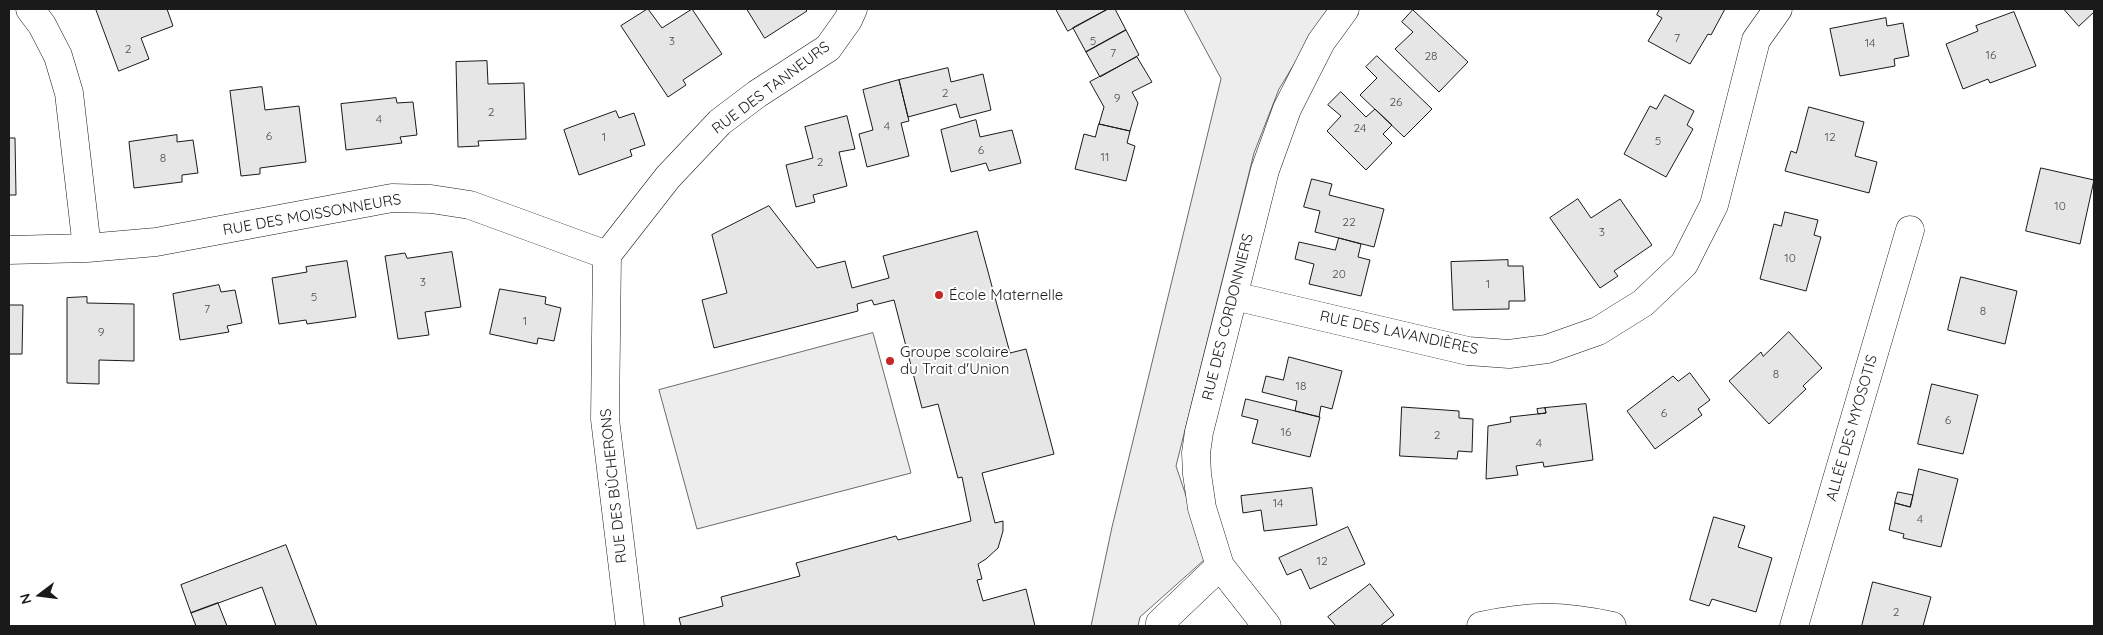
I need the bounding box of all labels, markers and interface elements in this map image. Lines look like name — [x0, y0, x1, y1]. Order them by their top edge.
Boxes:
house number: 7 — [1674, 31, 1680, 45]
house number: 3 — [669, 34, 675, 48]
house number: 5 — [1090, 34, 1096, 48]
house number: 14 — [1865, 36, 1875, 50]
street label: RUE DES TANNEURS — [709, 38, 833, 138]
house number: 2 — [125, 42, 131, 56]
house number: 7 — [1110, 46, 1116, 60]
house number: 16 — [1986, 48, 1996, 62]
house number: 28 — [1424, 49, 1438, 63]
house number: 2 — [942, 86, 948, 100]
house number: 9 — [1114, 91, 1120, 105]
house number: 26 — [1389, 95, 1403, 109]
house number: 2 — [488, 105, 494, 119]
house number: 4 — [376, 112, 382, 126]
house number: 4 — [884, 119, 890, 133]
house number: 24 — [1354, 121, 1366, 135]
house number: 6 — [266, 129, 272, 143]
house number: 1 — [602, 130, 606, 144]
house number: 12 — [1824, 130, 1836, 144]
house number: 5 — [1655, 134, 1661, 148]
house number: 6 — [978, 143, 984, 157]
house number: 11 — [1101, 150, 1109, 164]
house number: 8 — [160, 151, 166, 165]
house number: 2 — [817, 155, 823, 169]
street label: RUE DES MOISSONNEURS — [221, 190, 403, 240]
house number: 10 — [2054, 199, 2066, 213]
house number: 22 — [1342, 215, 1356, 229]
house number: 3 — [1599, 225, 1605, 239]
street label: RUE DES CORDONNIERS — [1199, 232, 1257, 402]
house number: 10 — [1784, 251, 1796, 265]
house number: 20 — [1332, 267, 1346, 281]
house number: 3 — [420, 275, 426, 289]
house number: 1 — [1486, 277, 1490, 291]
place label: École Maternelle — [949, 286, 1063, 304]
marker: École Maternelle — [933, 289, 945, 301]
house number: 5 — [311, 290, 317, 304]
house number: 7 — [204, 302, 210, 316]
house number: 8 — [1980, 304, 1986, 318]
street label: RUE DES LAVANDIÈRES — [1318, 307, 1480, 359]
house number: 1 — [523, 314, 527, 328]
house number: 9 — [98, 325, 104, 339]
place label: Groupe scolaire du Trait d'Union — [900, 343, 1009, 378]
street label: ALLÉE DES MYOSOTIS — [1822, 353, 1882, 503]
marker: Groupe scolaire du Trait d'Union — [884, 355, 896, 367]
house number: 8 — [1773, 367, 1779, 381]
house number: 18 — [1296, 379, 1306, 393]
house number: 6 — [1661, 406, 1667, 420]
street label: RUE DES BÛCHERONS — [597, 408, 631, 564]
house number: 6 — [1945, 413, 1951, 427]
house number: 16 — [1281, 425, 1291, 439]
house number: 2 — [1434, 428, 1440, 442]
house number: 4 — [1536, 436, 1542, 450]
house number: 14 — [1273, 496, 1283, 510]
house number: 4 — [1917, 512, 1923, 526]
house number: 12 — [1316, 554, 1328, 568]
north arrow — [15, 570, 65, 620]
text: N — [15, 592, 36, 606]
house number: 2 — [1893, 605, 1899, 619]

